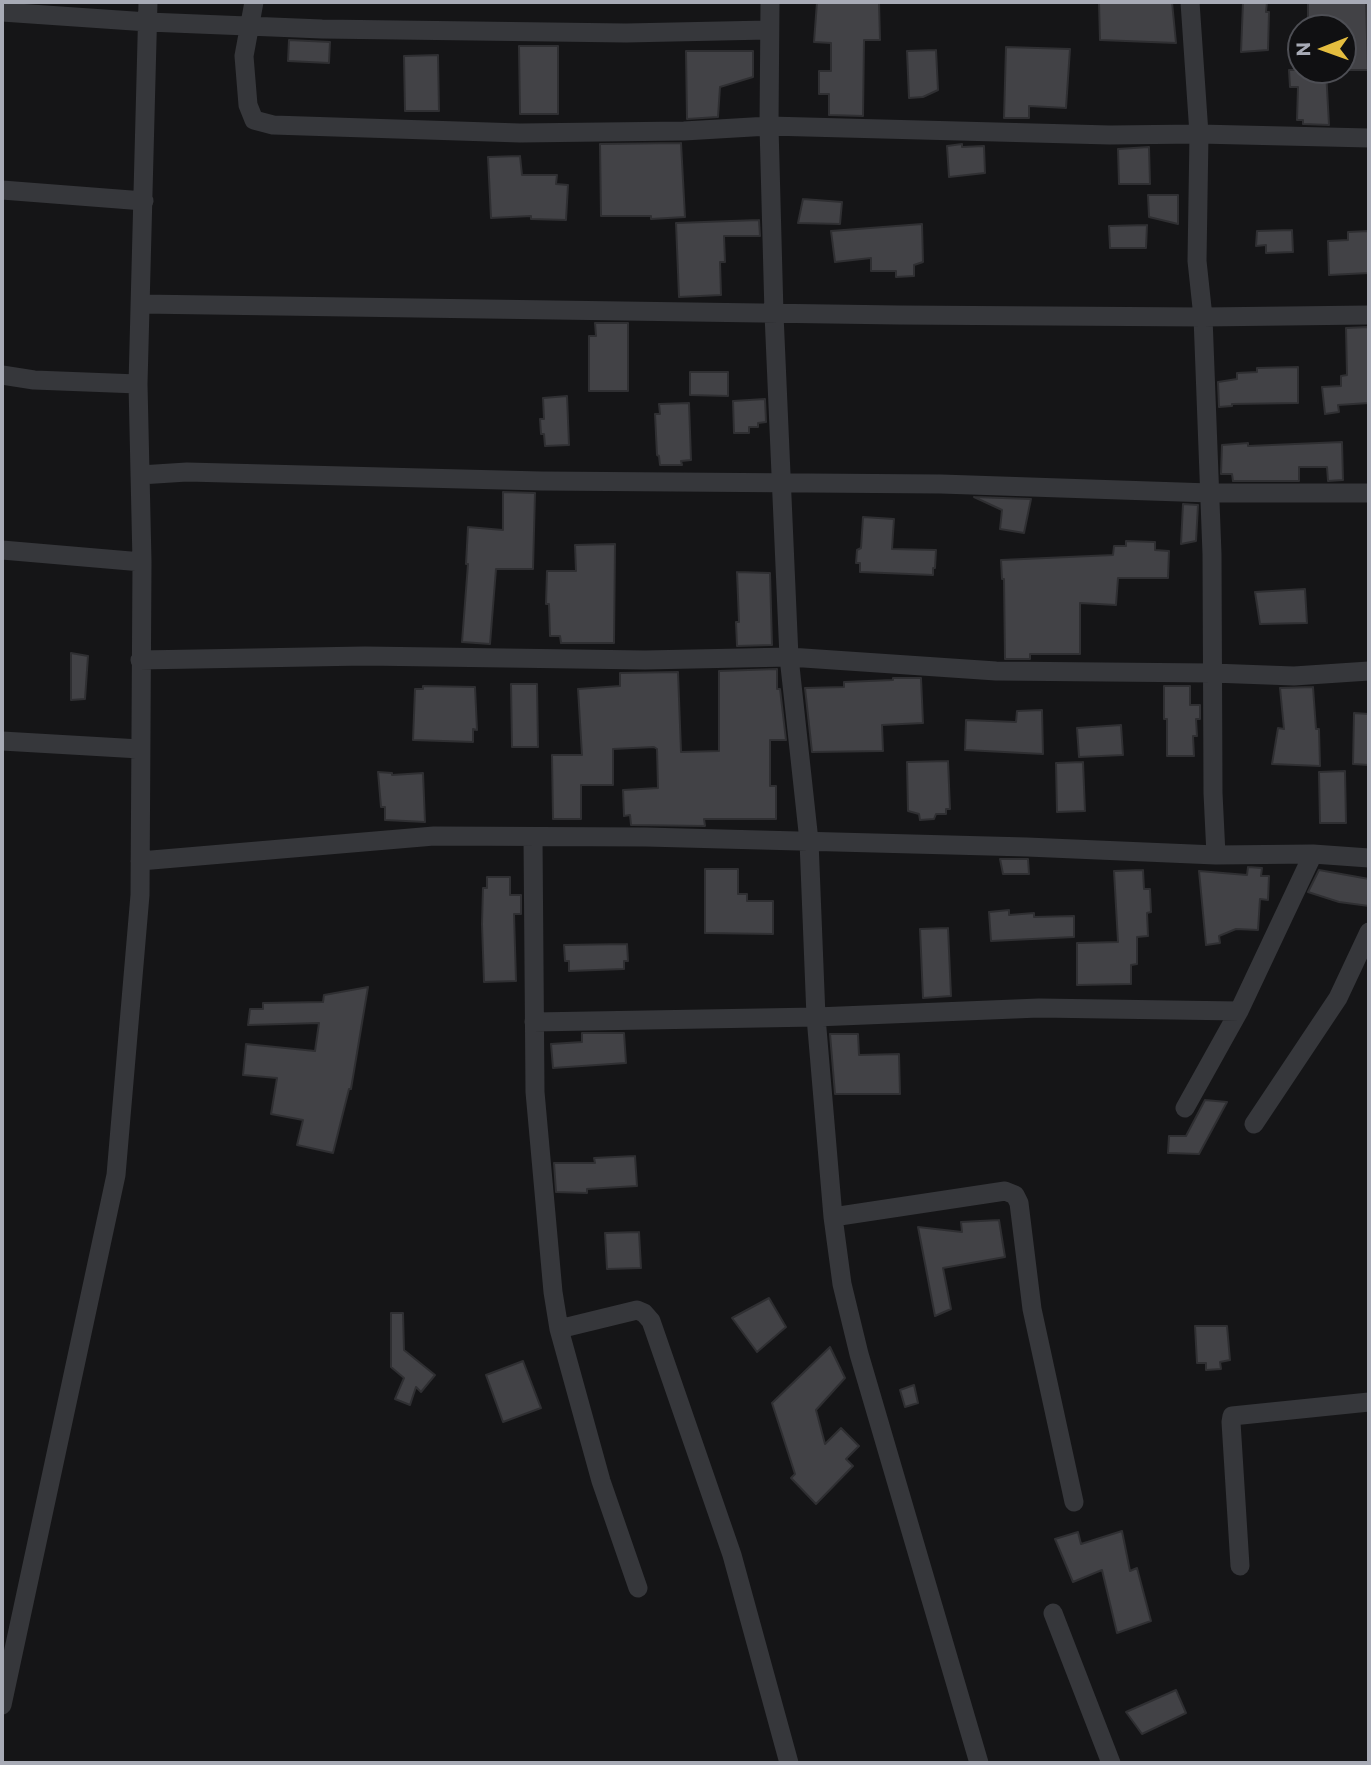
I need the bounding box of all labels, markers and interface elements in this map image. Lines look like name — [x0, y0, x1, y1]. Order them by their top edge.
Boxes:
north arrow — [1287, 14, 1357, 84]
text: N — [1291, 42, 1314, 57]

